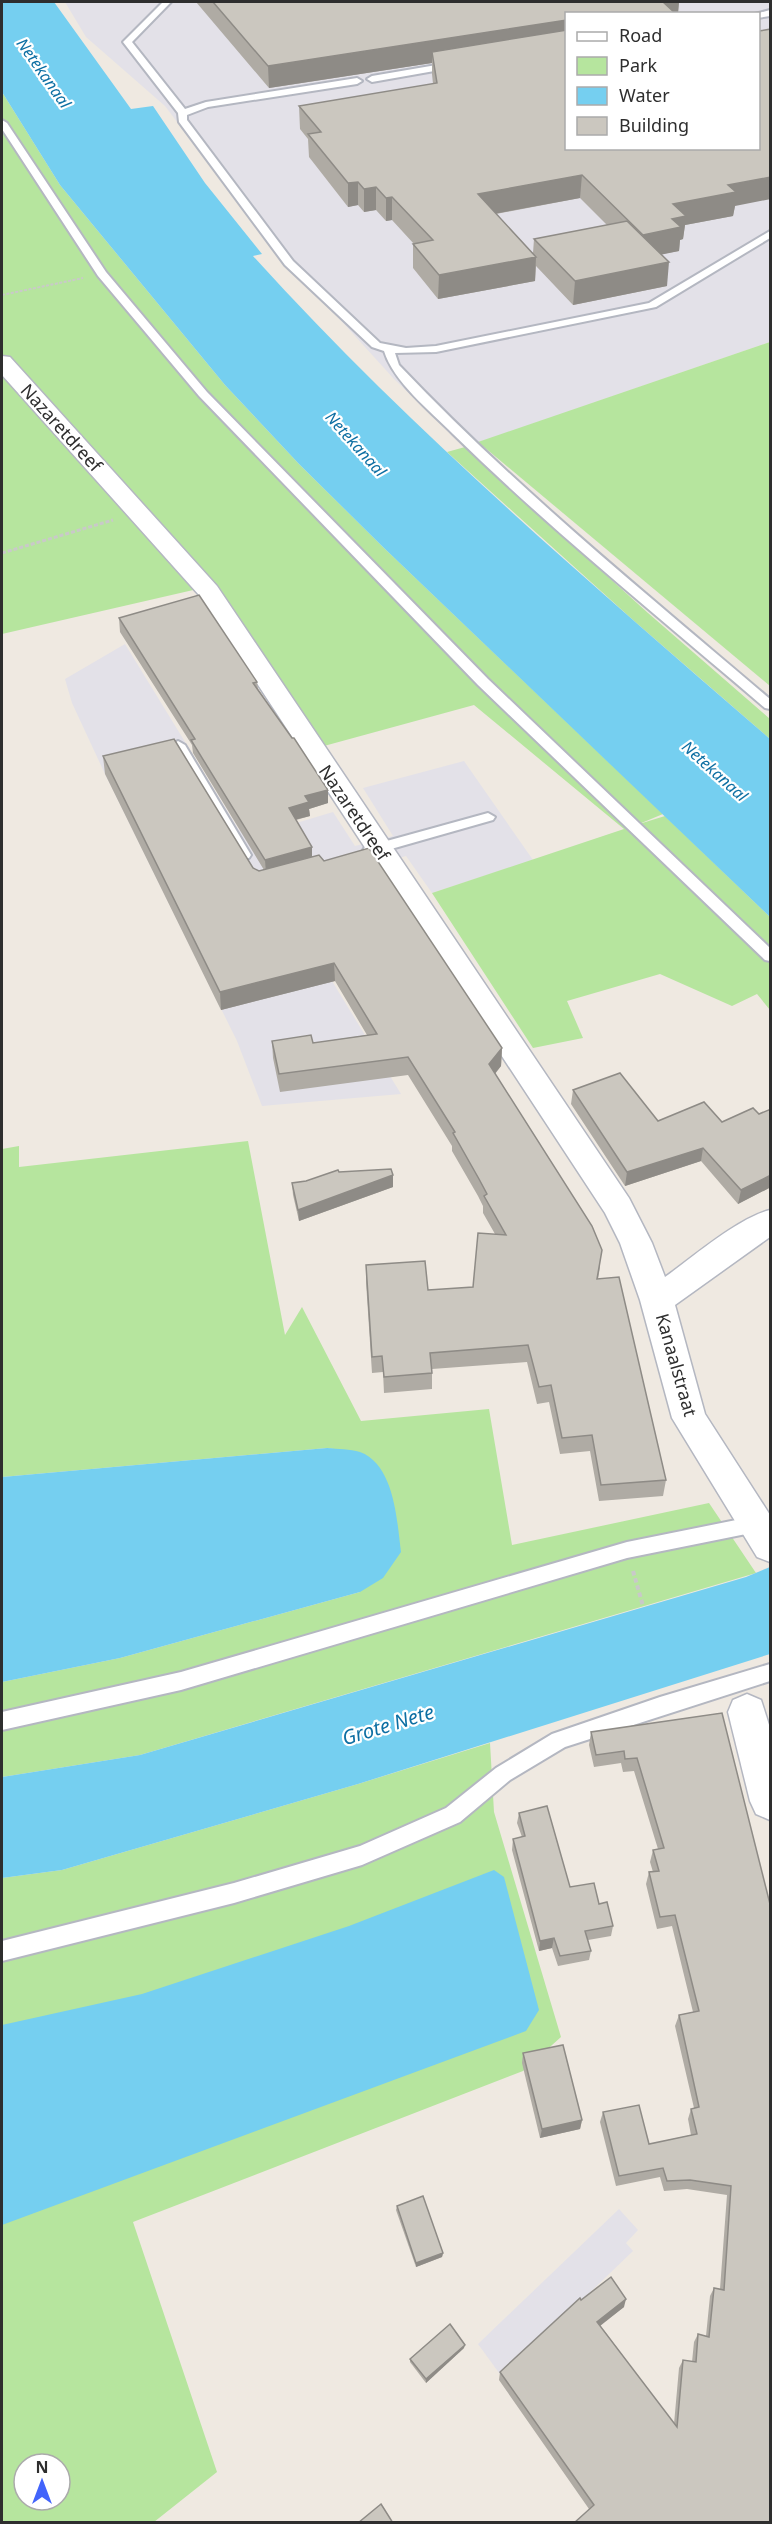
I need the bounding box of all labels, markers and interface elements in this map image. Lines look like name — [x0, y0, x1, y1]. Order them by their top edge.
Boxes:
legend — [565, 12, 760, 150]
text: Road — [619, 23, 662, 47]
water label: Netekanaal — [12, 33, 77, 113]
text: Park — [619, 53, 657, 77]
text: Water — [619, 83, 670, 107]
text: Building — [619, 113, 689, 137]
street label: Nazaretdreef — [16, 378, 108, 477]
water label: Netekanaal — [321, 406, 392, 482]
water label: Netekanaal — [677, 736, 753, 807]
street label: Nazaretdreef — [314, 760, 396, 866]
street label: Kanaalstraat — [651, 1310, 703, 1420]
water label: Grote Nete — [339, 1698, 437, 1751]
north arrow — [12, 2452, 72, 2512]
text: N — [35, 2456, 49, 2478]

